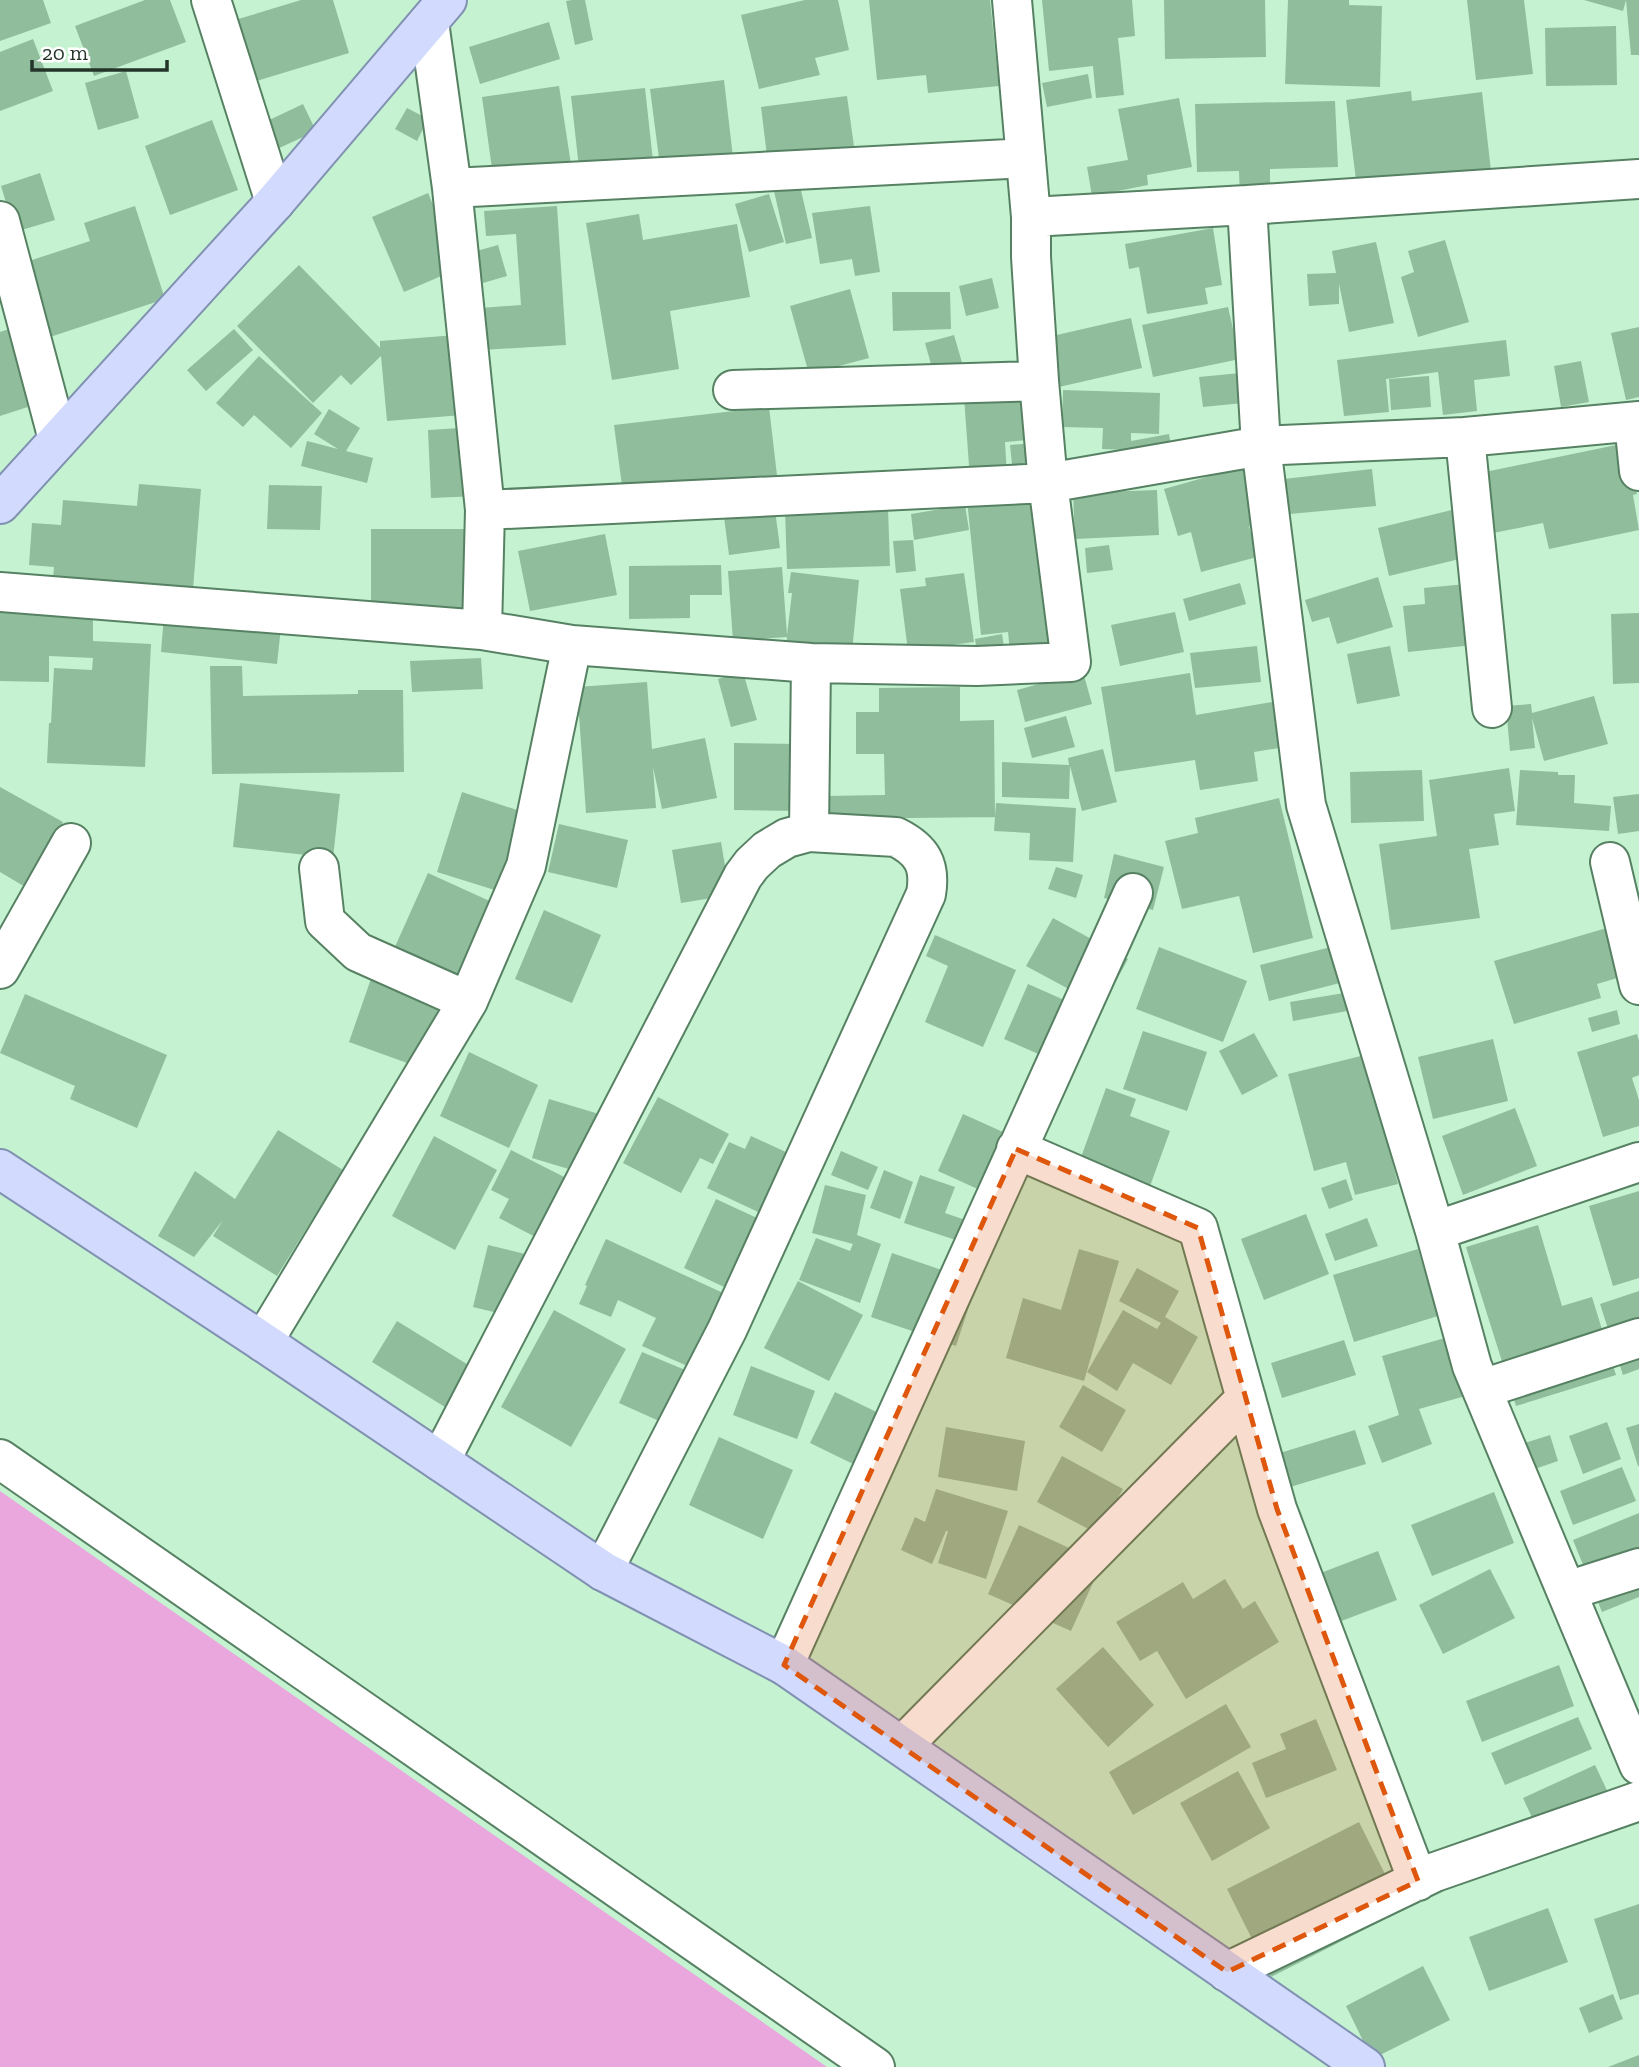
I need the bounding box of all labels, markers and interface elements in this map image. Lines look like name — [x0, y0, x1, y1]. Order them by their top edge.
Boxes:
scale bar — [32, 28, 166, 72]
text: 20 m — [42, 40, 88, 65]

